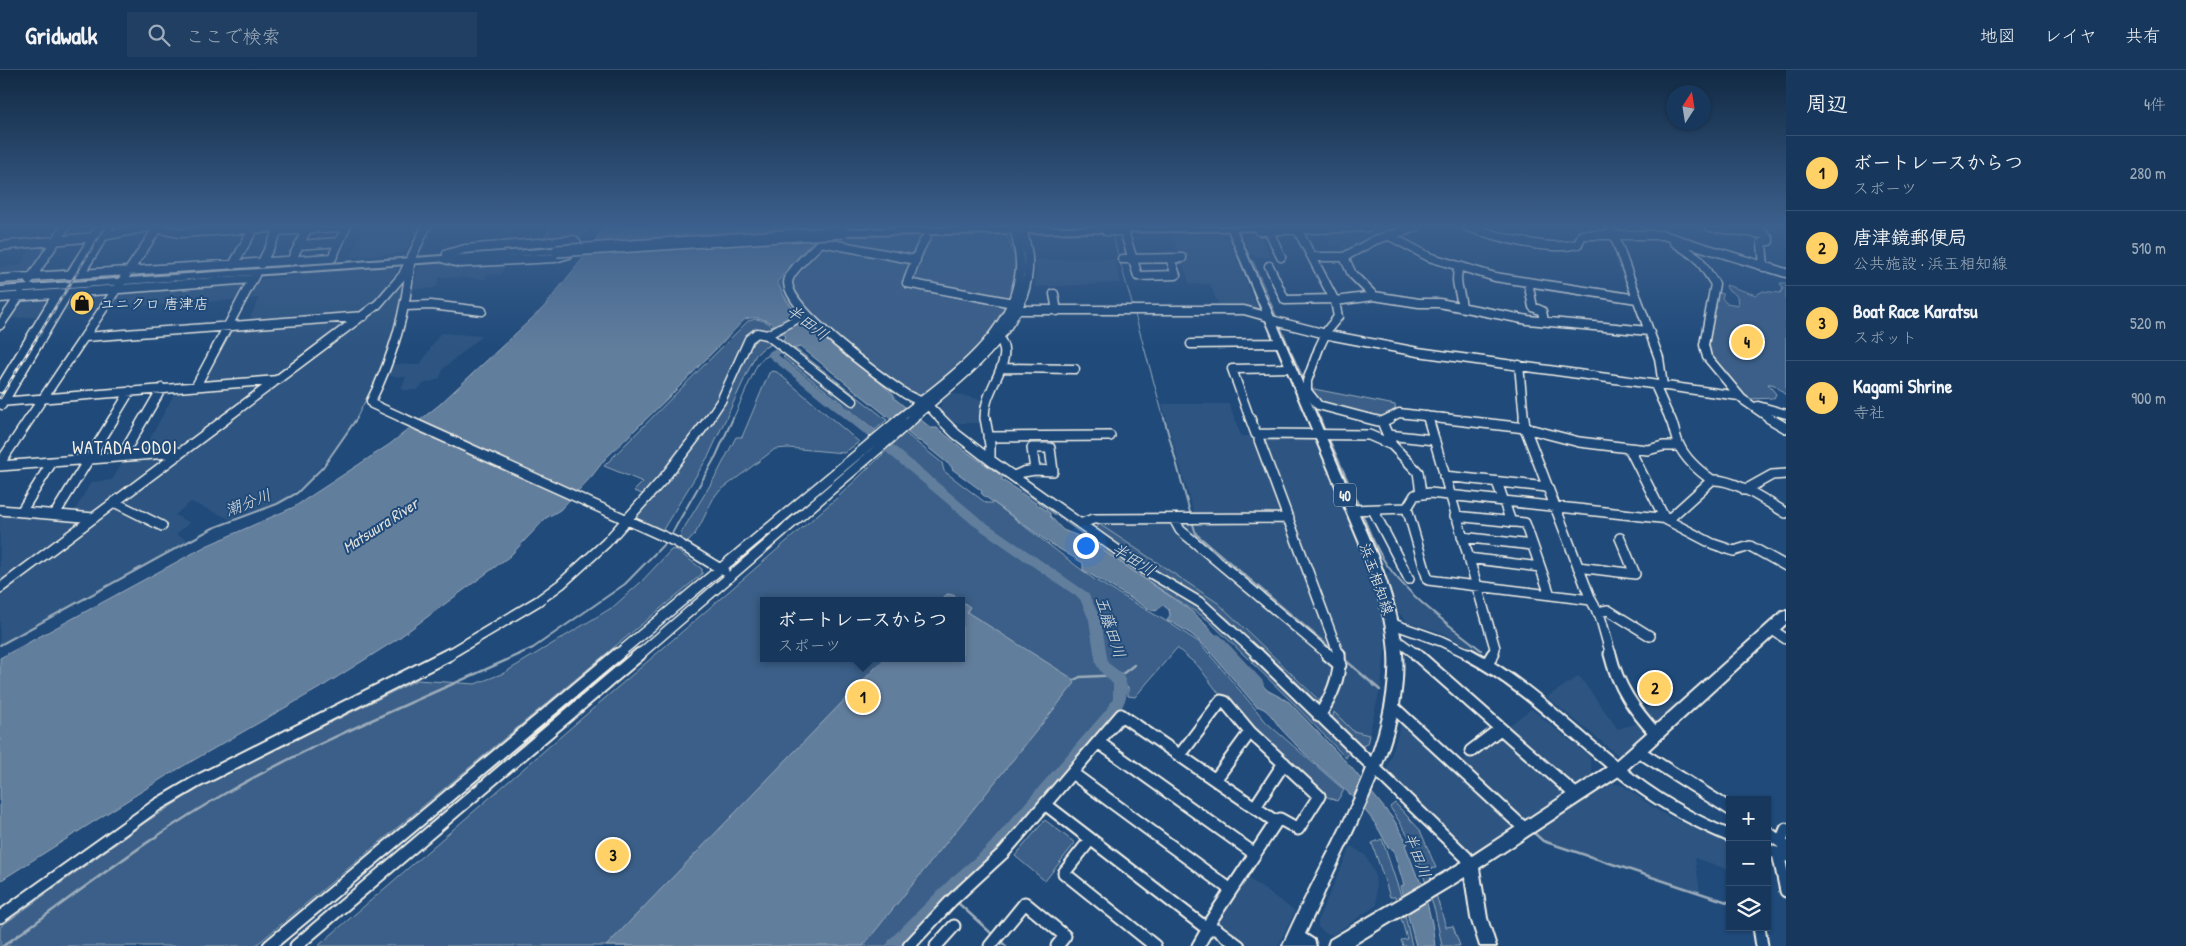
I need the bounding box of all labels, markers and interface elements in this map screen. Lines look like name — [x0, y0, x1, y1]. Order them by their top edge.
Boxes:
search box — [127, 12, 477, 57]
text: Gridwalk — [25, 19, 97, 51]
icon: search — [145, 21, 173, 49]
text: ここで検索 — [185, 23, 280, 49]
text: 地図 — [1980, 23, 2016, 48]
text: レイヤ — [2044, 23, 2097, 48]
text: 共有 — [2125, 23, 2161, 48]
north arrow — [1666, 85, 1711, 130]
text: 周辺 — [1806, 89, 1848, 118]
text: 4件 — [2144, 93, 2166, 115]
text: ボートレースからつ — [1853, 149, 2023, 175]
text: 1 — [1819, 162, 1825, 184]
text: 280 m — [2130, 162, 2166, 184]
text: スポーツ — [1853, 177, 1917, 199]
text: 唐津鏡郵便局 — [1853, 224, 1967, 250]
text: 2 — [1818, 237, 1826, 259]
text: 510 m — [2132, 237, 2166, 259]
text: 公共施設 · 浜玉相知線 — [1853, 252, 2008, 274]
shop icon: ユニクロ 唐津店 — [69, 290, 95, 316]
place label: ユニクロ 唐津店 — [100, 293, 209, 314]
text: Boat Race Karatsu — [1853, 298, 1978, 324]
water label: 半田川 — [782, 299, 834, 345]
text: 3 — [1818, 312, 1826, 334]
text: 520 m — [2130, 312, 2166, 334]
pin: 4 — [1731, 323, 1763, 361]
text: スポット — [1853, 326, 1917, 348]
text: Kagami Shrine — [1853, 373, 1952, 399]
text: 4 — [1819, 387, 1825, 409]
text: 900 m — [2131, 387, 2166, 409]
text: 寺社 — [1853, 401, 1885, 423]
district label: WATADA-ODOI — [72, 435, 178, 460]
water label: 潮分川 — [222, 483, 274, 521]
road number: 40 — [1334, 484, 1356, 506]
water label: Matsuura River — [338, 491, 424, 558]
your location — [1073, 533, 1099, 559]
water label: 半田川 — [1108, 537, 1160, 581]
street label: 浜玉相知線 — [1355, 540, 1399, 618]
water label: 五藤田川 — [1091, 593, 1131, 661]
popup — [760, 597, 965, 662]
text: ボートレースからつ — [777, 606, 948, 632]
text: スポーツ — [777, 634, 841, 656]
pin: 2 — [1639, 669, 1671, 707]
pin: 1 — [847, 678, 879, 716]
map controls — [1726, 796, 1771, 931]
button: + — [1726, 796, 1771, 841]
water label: 半田川 — [1399, 829, 1437, 881]
pin: 3 — [597, 836, 629, 874]
button: − — [1726, 841, 1771, 886]
button: layers — [1726, 886, 1771, 931]

